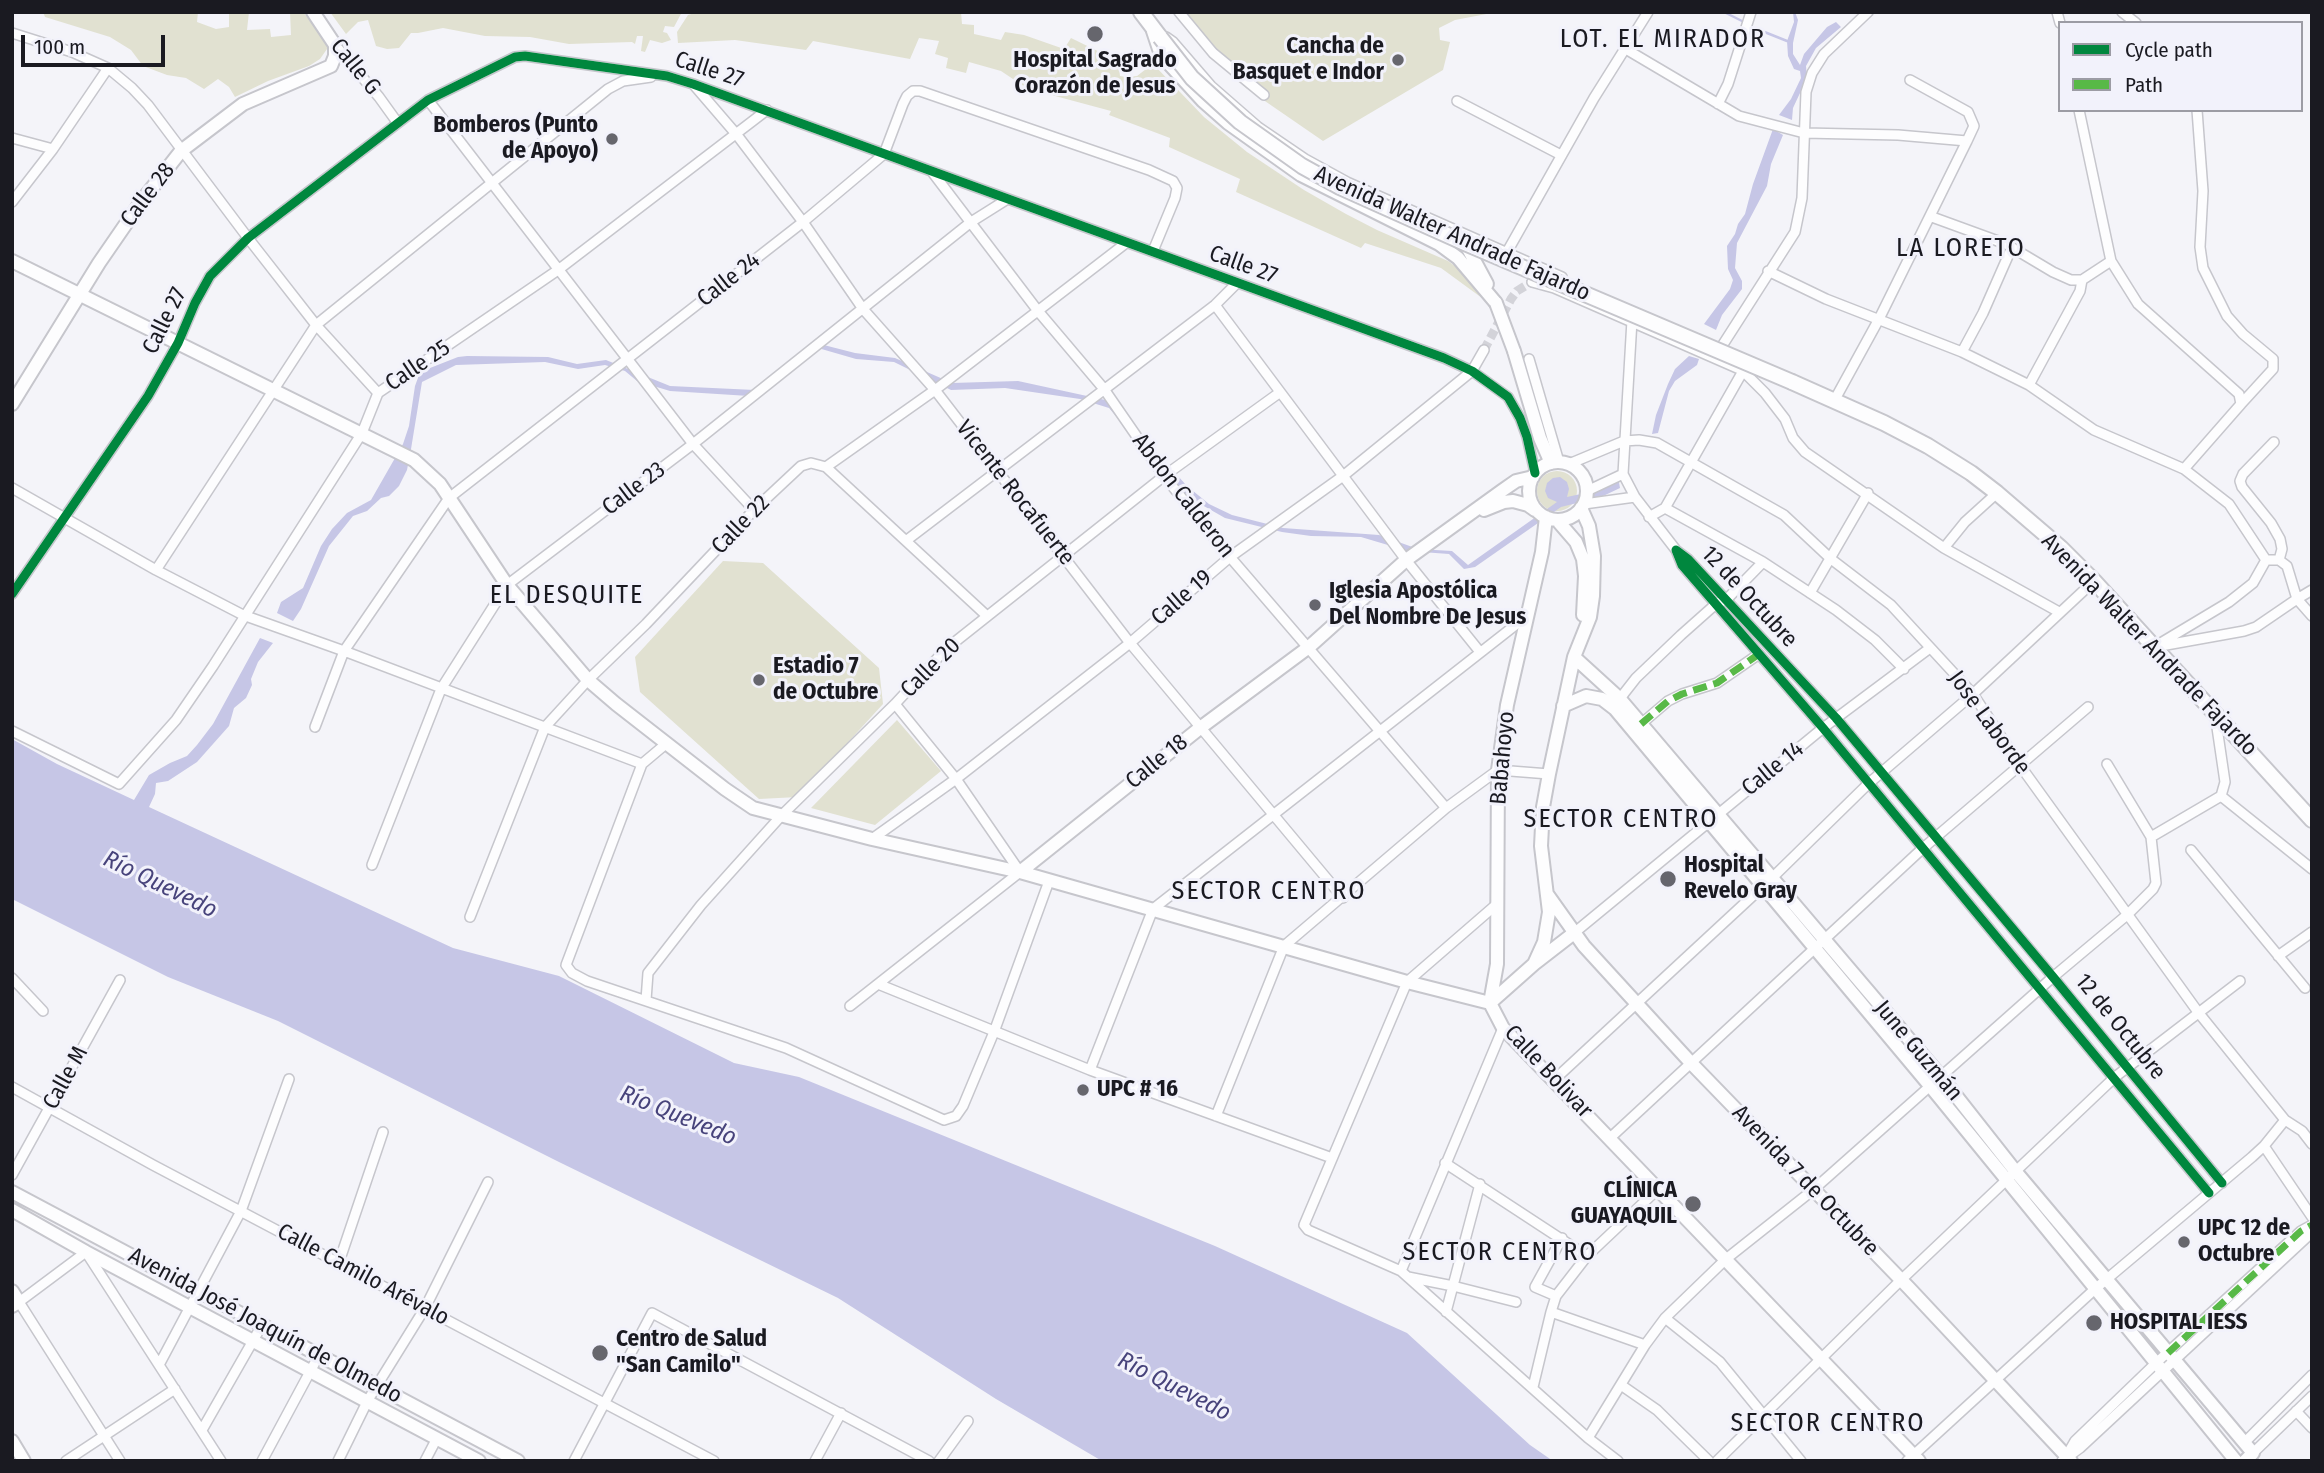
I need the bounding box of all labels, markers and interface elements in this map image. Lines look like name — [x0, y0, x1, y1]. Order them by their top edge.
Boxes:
scale bar — [24, 21, 168, 65]
legend — [2058, 21, 2303, 112]
marker: Hospital Sagrado Corazón de Jesus — [1085, 24, 1105, 44]
district label: LOT. EL MIRADOR — [1562, 24, 1764, 56]
street label: Calle G — [324, 33, 386, 101]
place label: Cancha de Basquet e Indor — [1233, 33, 1384, 87]
text: 100 m — [34, 34, 85, 60]
text: Cycle path — [2125, 37, 2213, 63]
street label: Calle 27 — [671, 46, 747, 94]
place label: Hospital Sagrado Corazón de Jesus — [1013, 47, 1177, 101]
marker: Cancha de Basquet e Indor — [1390, 52, 1406, 68]
text: Path — [2125, 72, 2163, 98]
place label: Bomberos (Punto de Apoyo) — [433, 112, 598, 166]
marker: Bomberos (Punto de Apoyo) — [604, 131, 620, 147]
street label: Calle 28 — [115, 158, 181, 232]
street label: Avenida Walter Andrade Fajardo — [1310, 161, 1594, 307]
district label: LA LORETO — [1897, 233, 2025, 265]
street label: Calle 27 — [1205, 240, 1281, 290]
street label: Calle 24 — [692, 247, 766, 313]
street label: Calle 27 — [137, 283, 193, 359]
street label: Calle 25 — [380, 334, 456, 398]
street label: Vicente Rocafuerte — [950, 415, 1080, 571]
street label: Abdon Calderon — [1126, 428, 1240, 564]
street label: Calle 23 — [597, 456, 671, 522]
street label: Calle 22 — [706, 490, 776, 560]
street label: Avenida Walter Andrade Fajardo — [2035, 528, 2263, 762]
street label: 12 de Octubre — [1695, 541, 1803, 653]
street label: Calle 19 — [1146, 564, 1218, 632]
place label: Iglesia Apostólica Del Nombre De Jesus — [1329, 578, 1526, 632]
district label: EL DESQUITE — [491, 580, 643, 612]
marker: Iglesia Apostólica Del Nombre De Jesus — [1307, 597, 1323, 613]
street label: Calle 20 — [895, 632, 967, 704]
place label: Estadio 7 de Octubre — [773, 653, 878, 707]
street label: Jose Laborde — [1942, 666, 2036, 780]
marker: Estadio 7 de Octubre — [751, 672, 767, 688]
street label: Babahoyo — [1485, 710, 1521, 806]
street label: Calle 18 — [1120, 729, 1194, 795]
street label: Calle 14 — [1737, 736, 1809, 802]
district label: SECTOR CENTRO — [1525, 804, 1717, 836]
water label: Río Quevedo — [98, 845, 222, 925]
place label: Hospital Revelo Gray — [1684, 852, 1797, 906]
marker: Hospital Revelo Gray — [1658, 869, 1678, 889]
district label: SECTOR CENTRO — [1173, 876, 1365, 908]
street label: 12 de Octubre — [2069, 968, 2171, 1086]
street label: June Guzmán — [1868, 995, 1968, 1107]
street label: Calle Bolivar — [1498, 1020, 1598, 1124]
street label: Calle M — [38, 1042, 94, 1114]
place label: UPC # 16 — [1097, 1076, 1178, 1104]
water label: Río Quevedo — [616, 1080, 740, 1152]
marker: UPC # 16 — [1075, 1082, 1091, 1098]
street label: Avenida 7 de Octubre — [1726, 1100, 1884, 1262]
place label: CLÍNICA GUAYAQUIL — [1571, 1177, 1677, 1231]
marker: CLÍNICA GUAYAQUIL — [1683, 1194, 1703, 1214]
place label: UPC 12 de Octubre — [2198, 1215, 2290, 1269]
street label: Calle Camilo Arévalo — [272, 1218, 454, 1332]
marker: UPC 12 de Octubre — [2176, 1234, 2192, 1250]
district label: SECTOR CENTRO — [1404, 1237, 1596, 1269]
street label: Avenida José Joaquín de Olmedo — [124, 1242, 406, 1410]
place label: HOSPITAL IESS — [2110, 1309, 2248, 1337]
marker: HOSPITAL IESS — [2084, 1313, 2104, 1333]
place label: Centro de Salud "San Camilo" — [616, 1326, 767, 1380]
marker: Centro de Salud "San Camilo" — [590, 1343, 610, 1363]
water label: Río Quevedo — [1113, 1346, 1235, 1428]
district label: SECTOR CENTRO — [1732, 1408, 1924, 1440]

